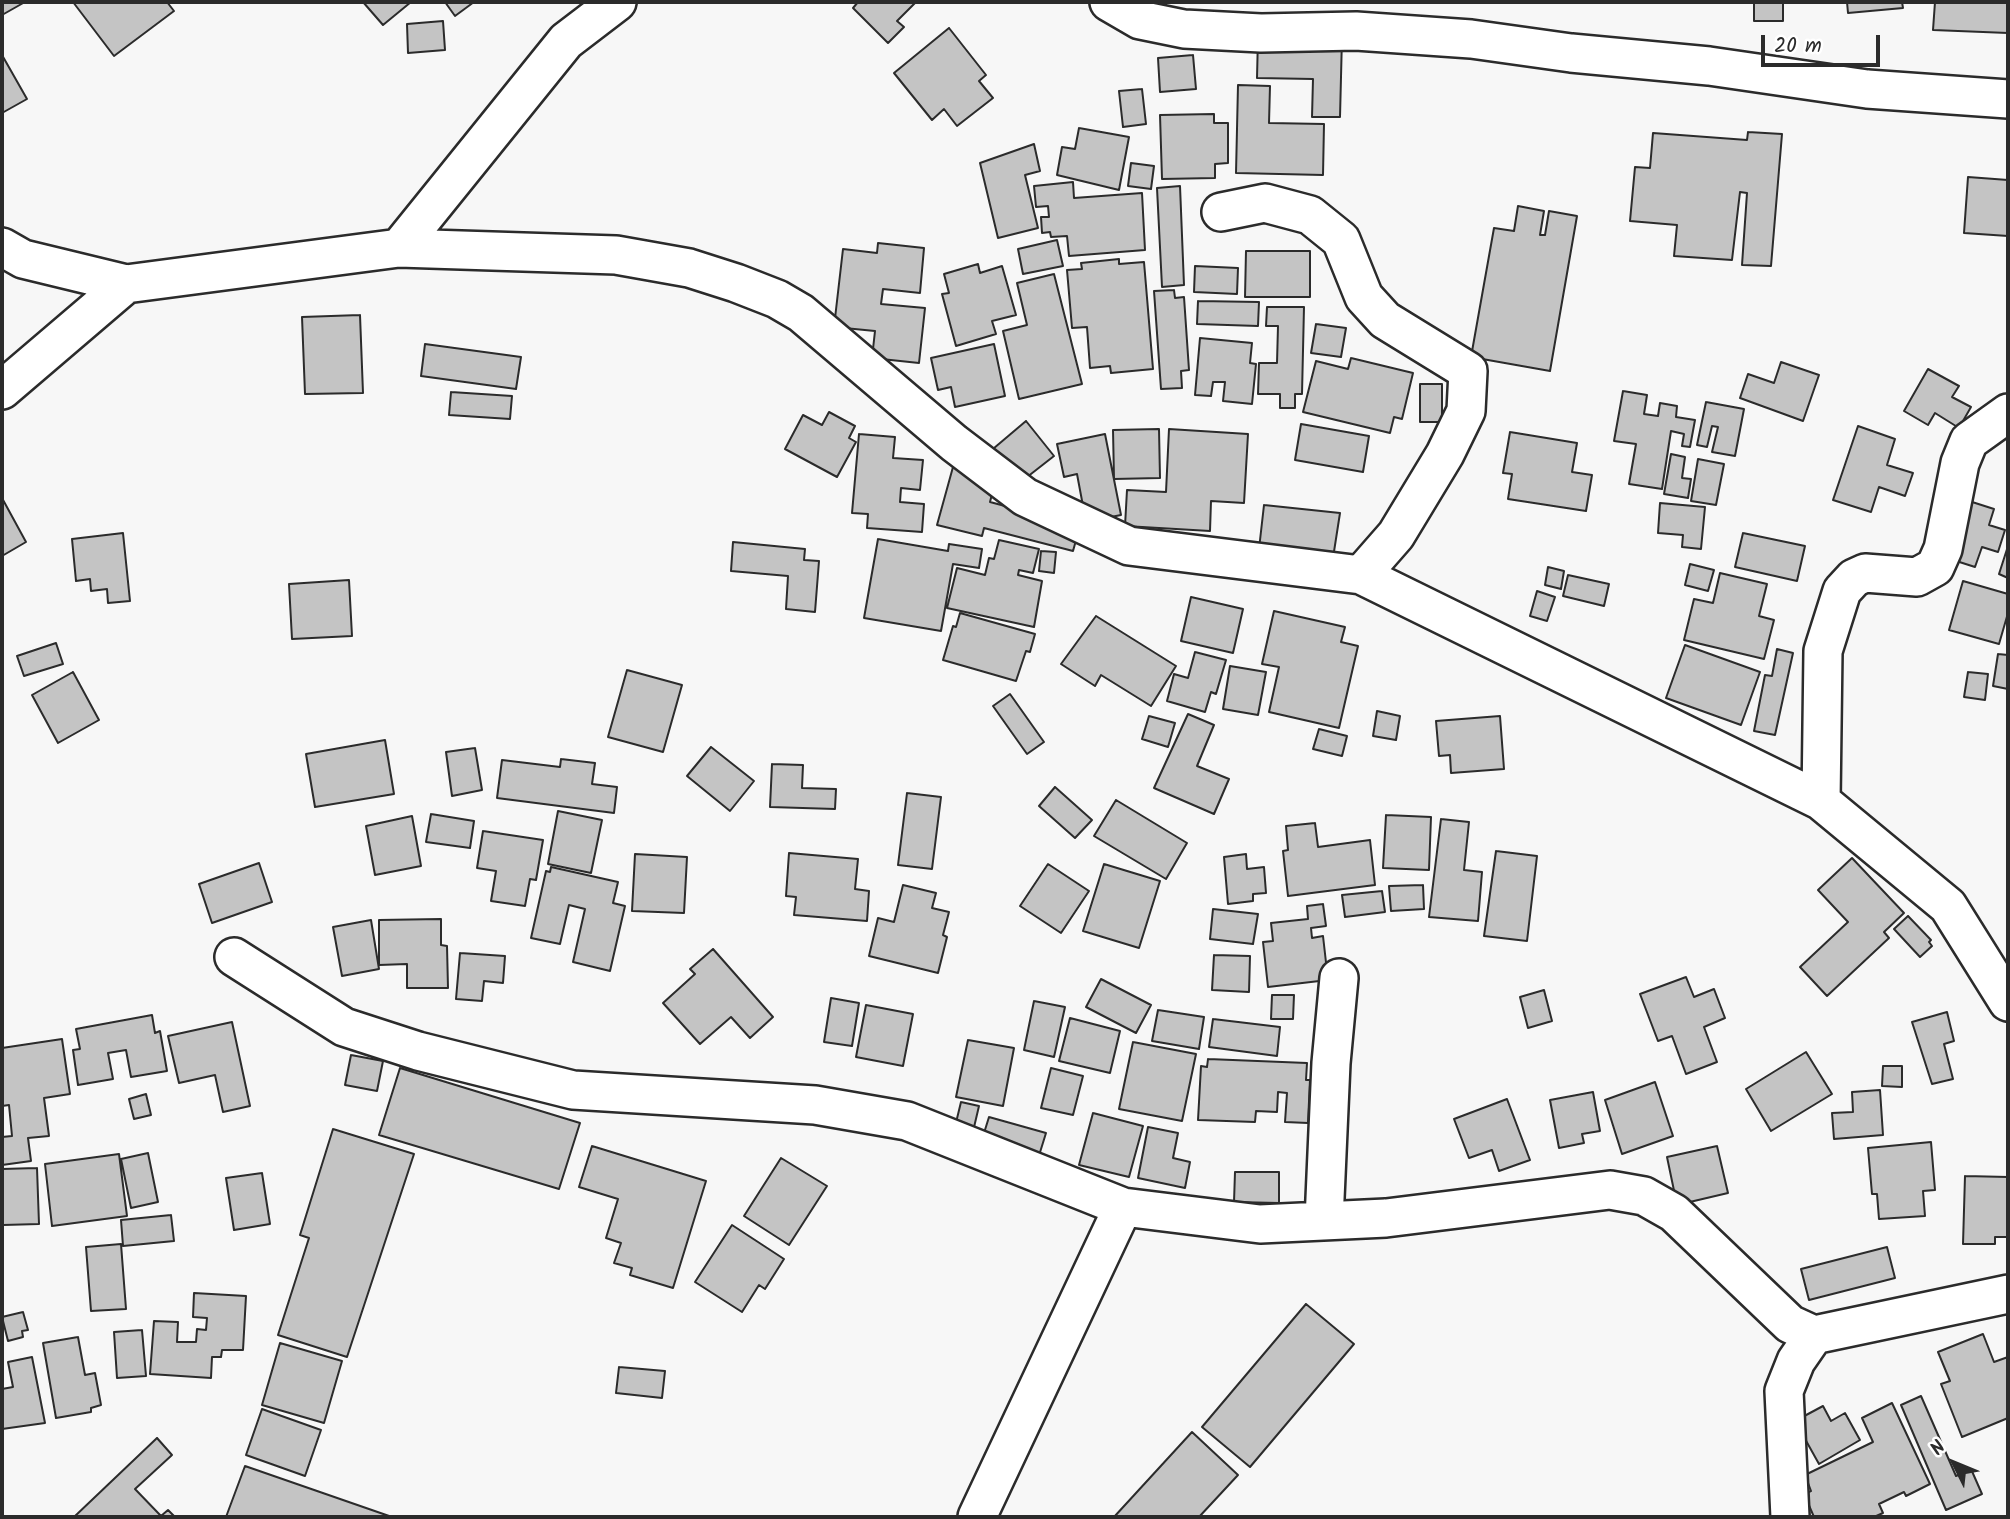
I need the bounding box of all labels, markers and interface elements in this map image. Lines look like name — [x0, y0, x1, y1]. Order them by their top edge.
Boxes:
scale bar — [1765, 21, 1884, 65]
text: 20 m — [1774, 30, 1822, 63]
north arrow — [1919, 1428, 1989, 1498]
text: N — [1924, 1434, 1954, 1463]

